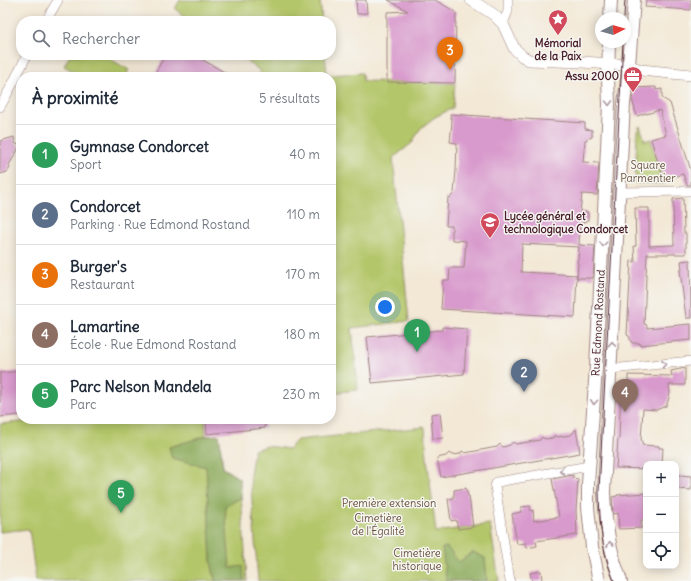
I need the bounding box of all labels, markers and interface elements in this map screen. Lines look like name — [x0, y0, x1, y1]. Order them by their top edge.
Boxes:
place icon: Mémorial de la Paix — [547, 8, 569, 36]
north arrow — [595, 12, 631, 48]
search box — [16, 16, 336, 60]
icon: search — [30, 27, 52, 49]
text: Rechercher — [62, 29, 140, 48]
place label: Mémorial de la Paix — [535, 36, 582, 63]
pin: 3 — [437, 37, 463, 70]
office icon: Assu 2000 — [622, 65, 644, 93]
place label: Assu 2000 — [565, 69, 619, 83]
text: À proximité — [32, 87, 118, 109]
text: 5 résultats — [259, 90, 320, 107]
one-way arrow — [605, 100, 613, 106]
text: Gymnase Condorcet — [70, 137, 209, 156]
text: 1 — [42, 146, 48, 163]
text: 40 m — [289, 146, 320, 163]
text: Sport — [70, 156, 102, 173]
park label: Square Parmentier — [620, 158, 676, 185]
text: Condorcet — [70, 197, 141, 216]
text: 2 — [41, 206, 49, 223]
text: 110 m — [287, 206, 320, 223]
place label: Lycée général et technologique Condorcet — [503, 209, 628, 237]
school or university icon: Lycée général et technologique Condorcet — [479, 211, 501, 239]
text: Parking · Rue Edmond Rostand — [70, 216, 250, 233]
one-way arrow — [598, 241, 607, 247]
text: Burger's — [70, 257, 127, 276]
text: 3 — [41, 266, 49, 283]
text: 170 m — [285, 266, 320, 283]
street label: Rue Edmond Rostand — [588, 269, 608, 377]
text: Restaurant — [70, 276, 135, 293]
your location — [375, 297, 395, 317]
text: Lamartine — [70, 317, 140, 336]
pin: 1 — [404, 319, 430, 352]
text: 4 — [41, 326, 49, 343]
text: 180 m — [284, 326, 320, 343]
text: École · Rue Edmond Rostand — [70, 336, 236, 353]
one-way arrow — [608, 341, 616, 347]
pin: 2 — [511, 359, 537, 392]
one-way arrow — [660, 360, 667, 369]
text: Parc Nelson Mandela — [70, 377, 212, 396]
pin: 4 — [612, 379, 638, 412]
text: 5 — [41, 386, 49, 403]
text: 230 m — [282, 386, 320, 403]
text: Parc — [70, 396, 97, 413]
one-way arrow — [589, 399, 598, 405]
map controls — [643, 461, 679, 569]
button: + — [643, 461, 679, 497]
one-way arrow — [559, 466, 565, 474]
pin: 5 — [108, 480, 134, 513]
park label: Première extension — [342, 496, 436, 510]
button: − — [643, 497, 679, 533]
park label: Cimetière de l'Égalité — [352, 511, 404, 538]
button: locate — [643, 533, 679, 569]
one-way arrow — [606, 541, 614, 547]
park label: Cimetière historique — [392, 546, 442, 573]

